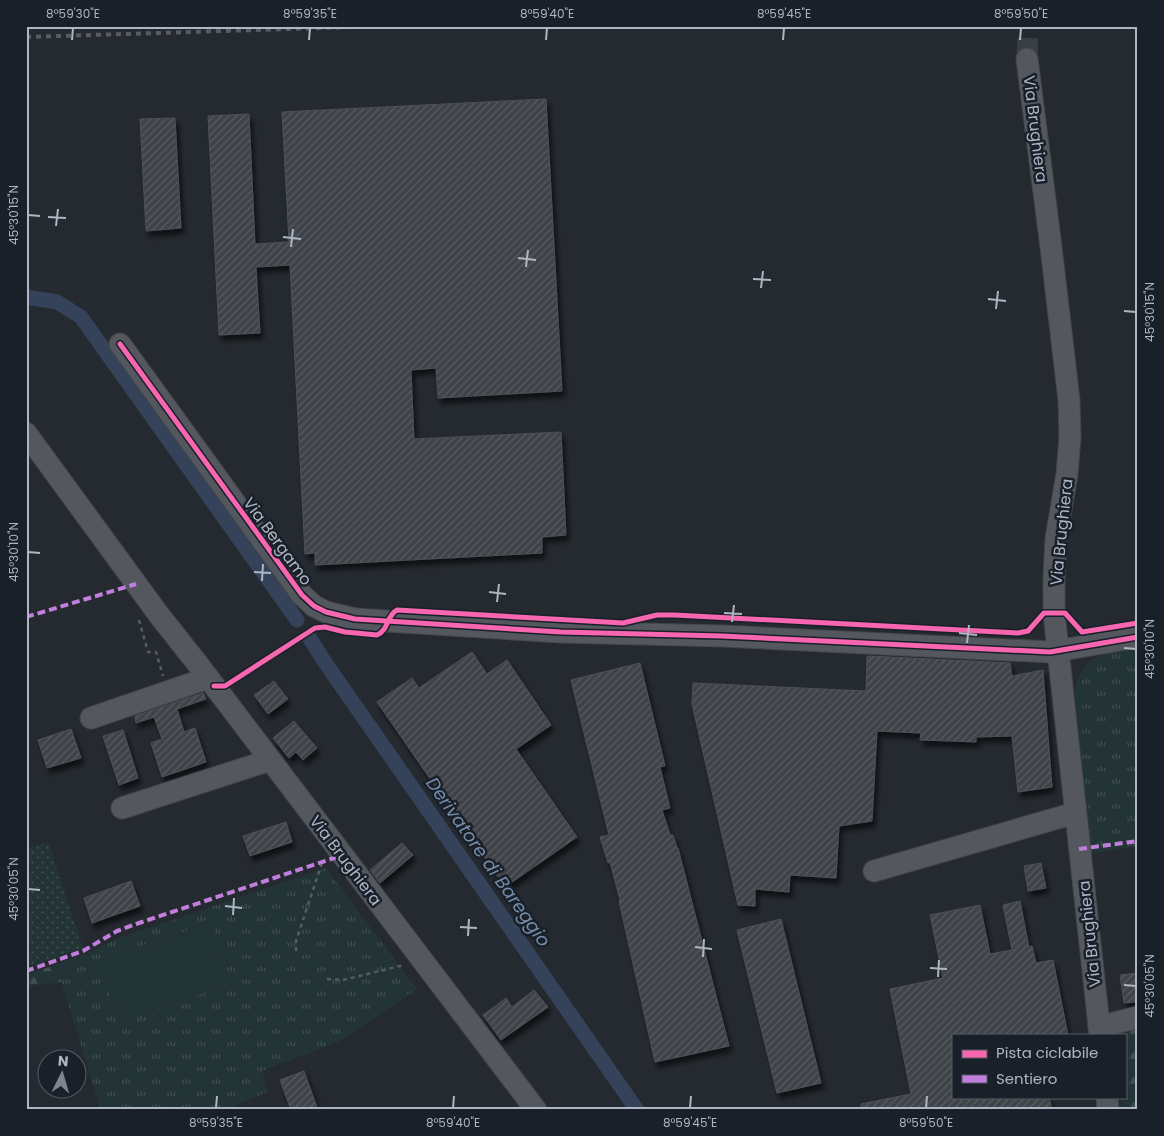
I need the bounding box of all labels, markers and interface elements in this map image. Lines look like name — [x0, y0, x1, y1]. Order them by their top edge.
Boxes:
text: 8°59'30"E — [46, 5, 100, 22]
text: 8°59'35"E — [283, 5, 337, 22]
text: 8°59'40"E — [520, 5, 574, 22]
text: 8°59'45"E — [757, 5, 811, 22]
text: 8°59'50"E — [994, 5, 1048, 22]
street label: Via Brughiera — [1018, 74, 1053, 184]
text: 45°30'15"N — [5, 185, 22, 245]
text: 45°30'15"N — [1141, 282, 1158, 342]
street label: Via Brughiera — [1044, 477, 1079, 587]
street label: Via Bergamo — [238, 493, 317, 590]
text: 45°30'10"N — [5, 522, 22, 582]
text: 45°30'10"N — [1141, 619, 1158, 679]
water label: Derivatore di Bareggio — [420, 772, 557, 952]
street label: Via Brughiera — [304, 810, 387, 910]
text: 45°30'05"N — [5, 857, 22, 921]
street label: Via Brughiera — [1072, 879, 1107, 989]
text: 45°30'05"N — [1141, 954, 1158, 1018]
legend — [952, 1034, 1126, 1098]
text: Pista ciclabile — [996, 1042, 1098, 1063]
north arrow — [38, 1048, 88, 1098]
text: N — [57, 1051, 69, 1071]
text: Sentiero — [996, 1068, 1057, 1089]
text: 8°59'35"E — [189, 1114, 243, 1131]
text: 8°59'40"E — [426, 1114, 480, 1131]
text: 8°59'45"E — [663, 1114, 717, 1131]
text: 8°59'50"E — [899, 1114, 953, 1131]

